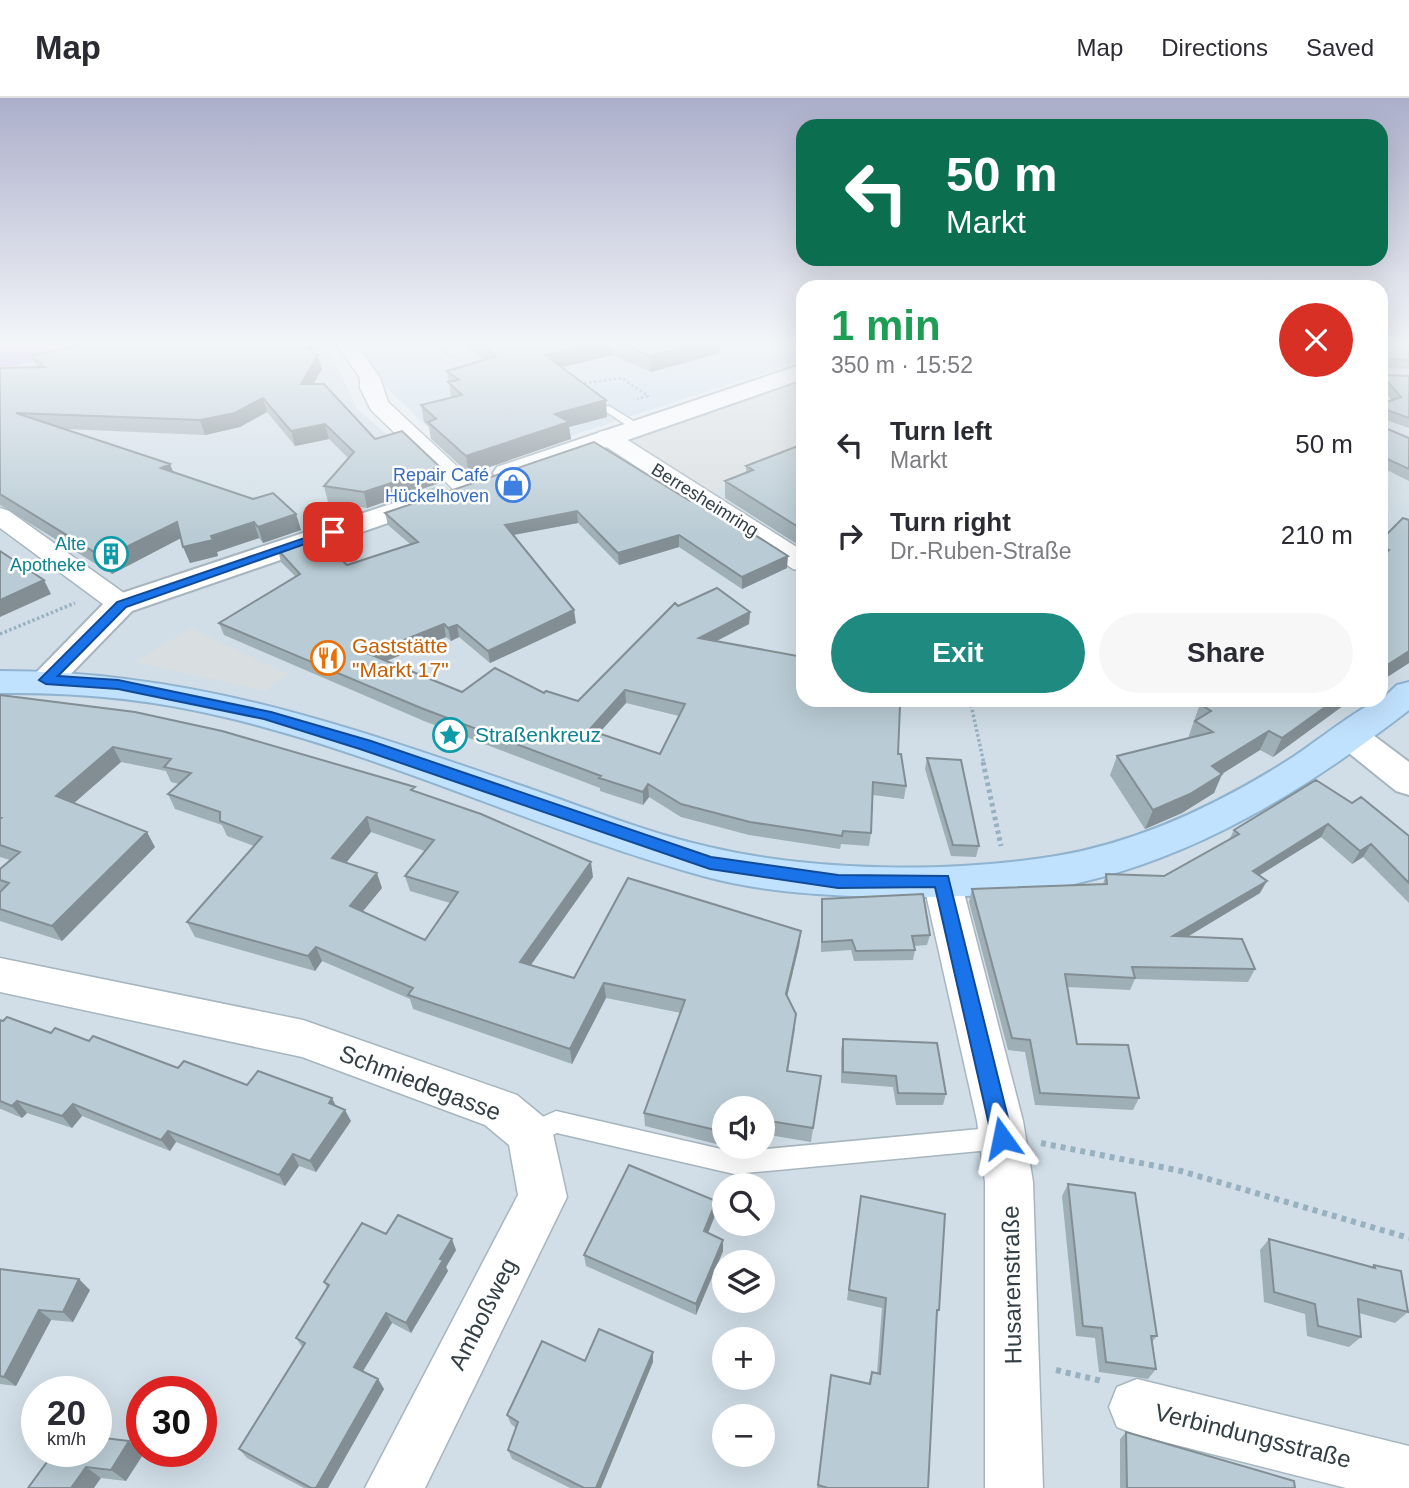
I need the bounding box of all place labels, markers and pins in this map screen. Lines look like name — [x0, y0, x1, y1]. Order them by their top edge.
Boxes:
place label: Repair Café Hückelhoven — [385, 465, 489, 506]
shop icon: Repair Café Hückelhoven — [494, 466, 532, 504]
pin — [303, 502, 363, 562]
place label: Alte Apotheke — [10, 534, 86, 575]
building icon: Alte Apotheke — [92, 535, 130, 573]
place label: Gaststätte "Markt 17" — [352, 634, 449, 681]
restaurant icon: Gaststätte "Markt 17" — [309, 639, 347, 677]
place icon: Straßenkreuz — [431, 716, 469, 754]
place label: Straßenkreuz — [475, 723, 601, 746]

